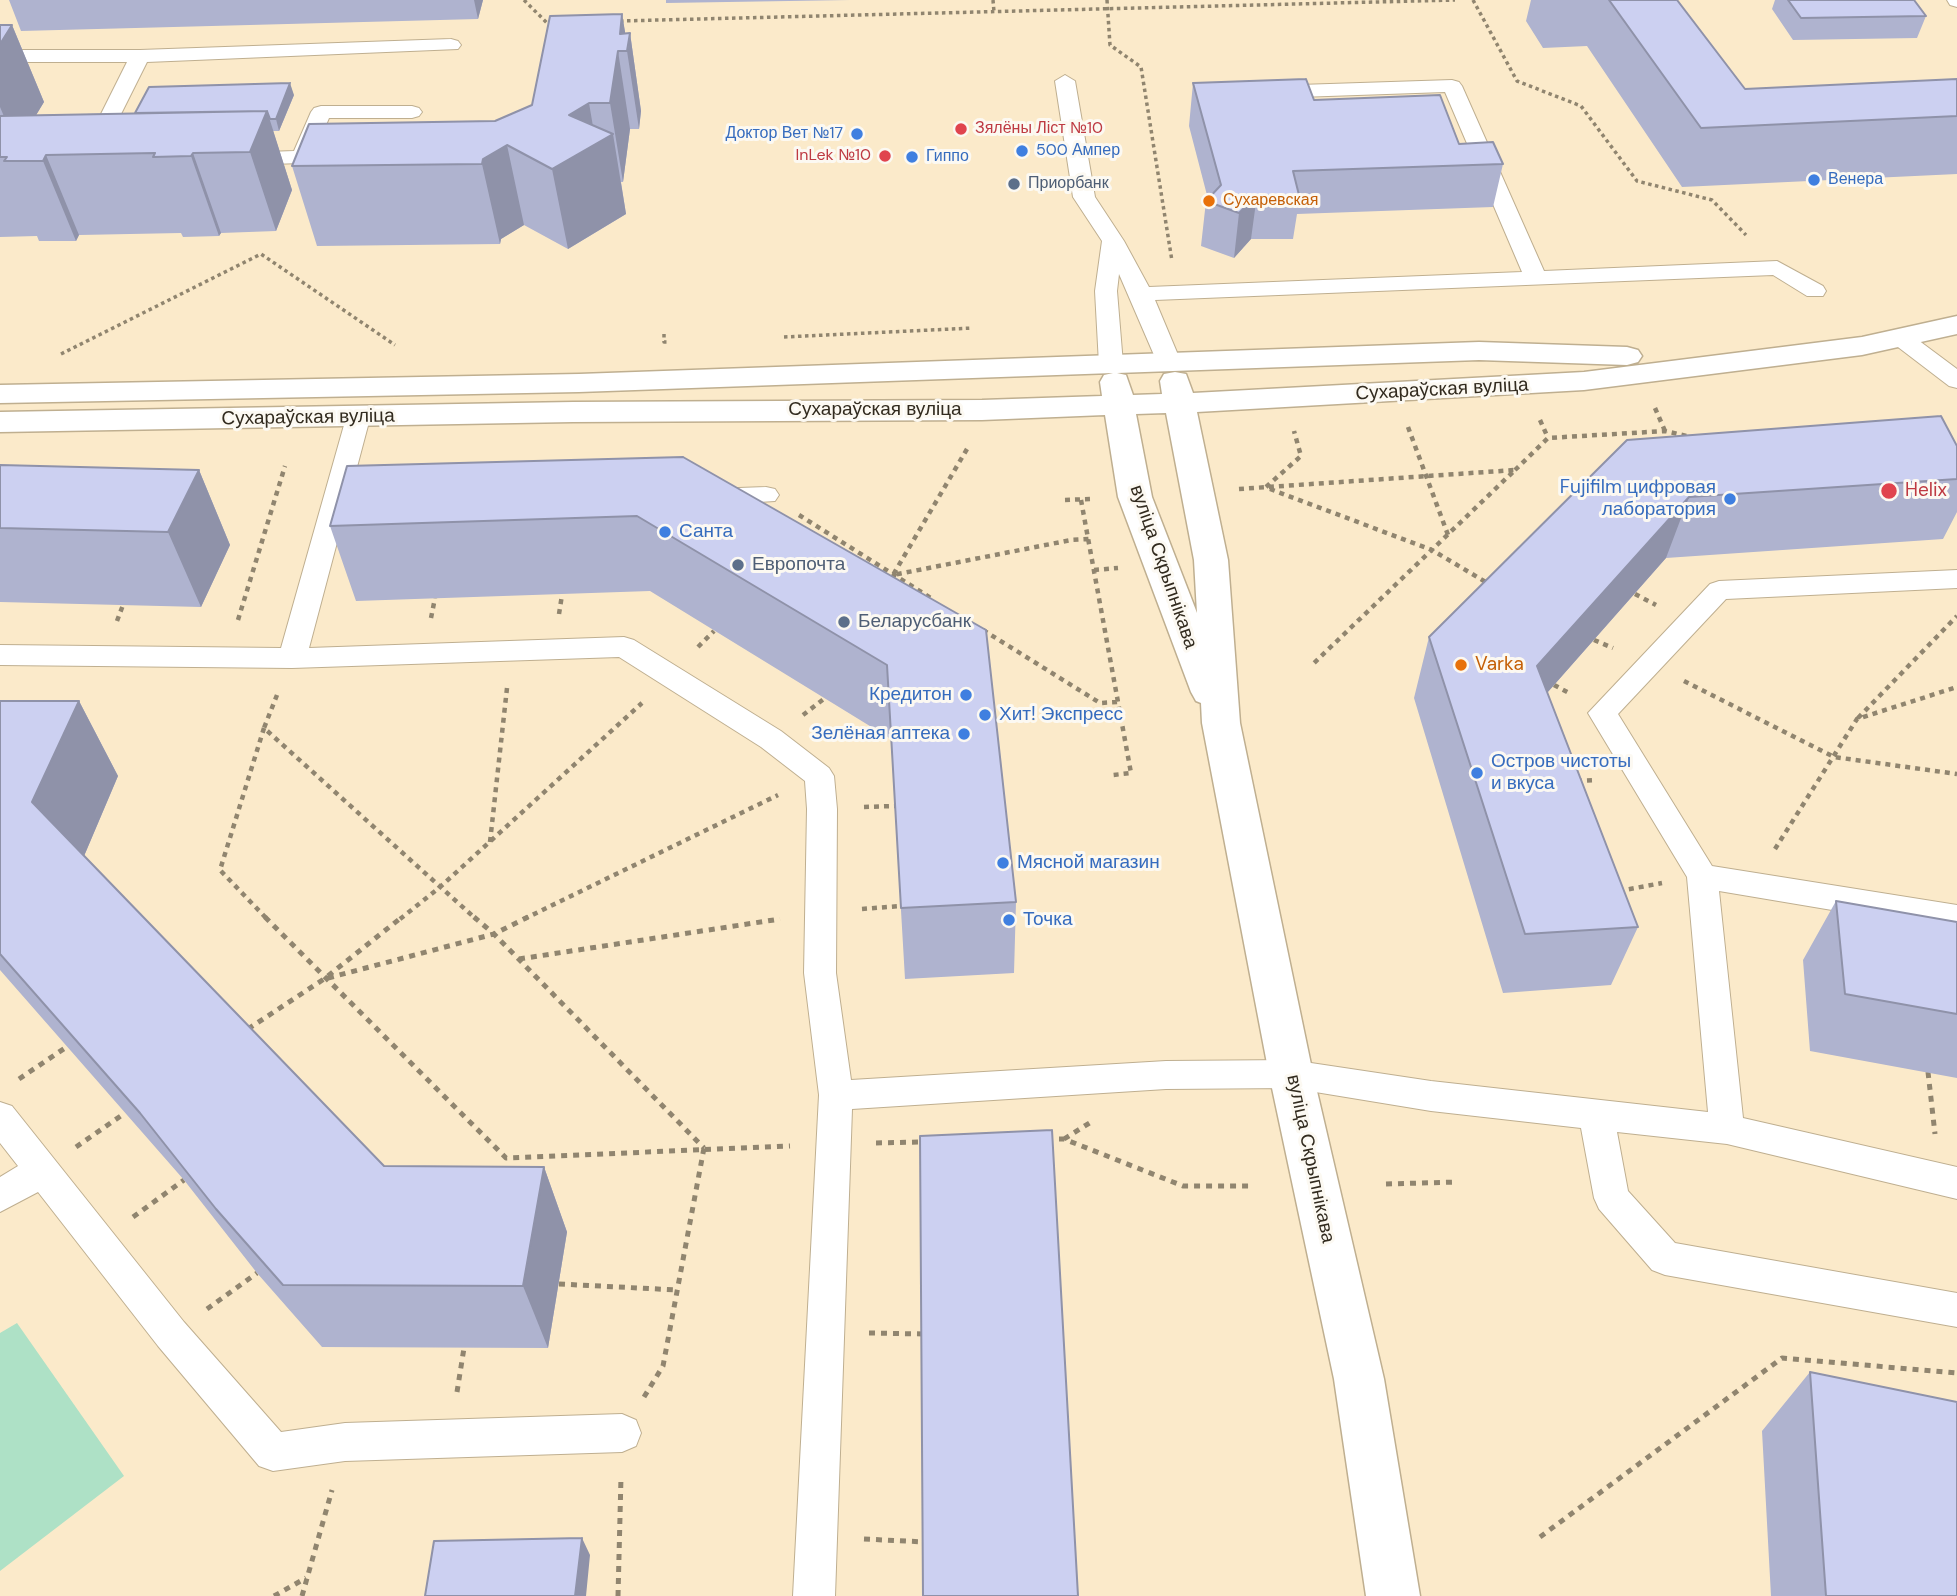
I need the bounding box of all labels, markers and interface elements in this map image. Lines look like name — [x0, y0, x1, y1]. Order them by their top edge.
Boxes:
place label: Зялёны Ліст №10 — [975, 119, 1103, 139]
marker: Зялёны Ліст №10 — [953, 121, 969, 137]
place label: Доктор Вет №17 — [725, 124, 843, 144]
marker: Доктор Вет №17 — [849, 126, 865, 142]
place label: 500 Ампер — [1036, 141, 1120, 161]
marker: 500 Ампер — [1014, 143, 1030, 159]
place label: InLek №10 — [795, 146, 871, 166]
place label: Гиппо — [926, 147, 969, 167]
marker: InLek №10 — [877, 148, 893, 164]
marker: Гиппо — [904, 149, 920, 165]
place label: Венера — [1828, 170, 1883, 190]
marker: Венера — [1806, 172, 1822, 188]
place label: Приорбанк — [1028, 174, 1109, 194]
marker: Приорбанк — [1006, 176, 1022, 192]
place label: Сухаревская — [1223, 191, 1318, 211]
marker: Сухаревская — [1201, 193, 1217, 209]
street label: Сухараўская вуліца — [1355, 374, 1529, 406]
street label: Сухараўская вуліца — [788, 399, 962, 421]
street label: Сухараўская вуліца — [221, 405, 395, 431]
place label: Fujifilm цифровая лаборатория — [1560, 477, 1716, 521]
place label: Helix — [1905, 480, 1947, 502]
marker: Helix — [1879, 481, 1899, 501]
street label: вуліца Скрыпнікава — [1124, 482, 1202, 652]
marker: Fujifilm цифровая лаборатория — [1722, 491, 1738, 507]
place label: Санта — [679, 521, 733, 543]
marker: Санта — [657, 524, 673, 540]
place label: Европочта — [752, 554, 845, 576]
marker: Европочта — [730, 557, 746, 573]
place label: Беларусбанк — [858, 611, 971, 633]
marker: Беларусбанк — [836, 614, 852, 630]
place label: Varka — [1475, 654, 1524, 676]
marker: Varka — [1453, 657, 1469, 673]
place label: Кредитон — [869, 684, 952, 706]
marker: Кредитон — [958, 687, 974, 703]
place label: Хит! Экспресс — [999, 704, 1123, 726]
marker: Хит! Экспресс — [977, 707, 993, 723]
place label: Зелёная аптека — [811, 723, 950, 745]
marker: Зелёная аптека — [956, 726, 972, 742]
place label: Остров чистоты и вкуса — [1491, 751, 1631, 795]
marker: Остров чистоты и вкуса — [1469, 765, 1485, 781]
place label: Мясной магазин — [1017, 852, 1160, 874]
marker: Мясной магазин — [995, 855, 1011, 871]
place label: Точка — [1023, 909, 1072, 931]
marker: Точка — [1001, 912, 1017, 928]
street label: вуліца Скрыпнікава — [1281, 1073, 1339, 1245]

